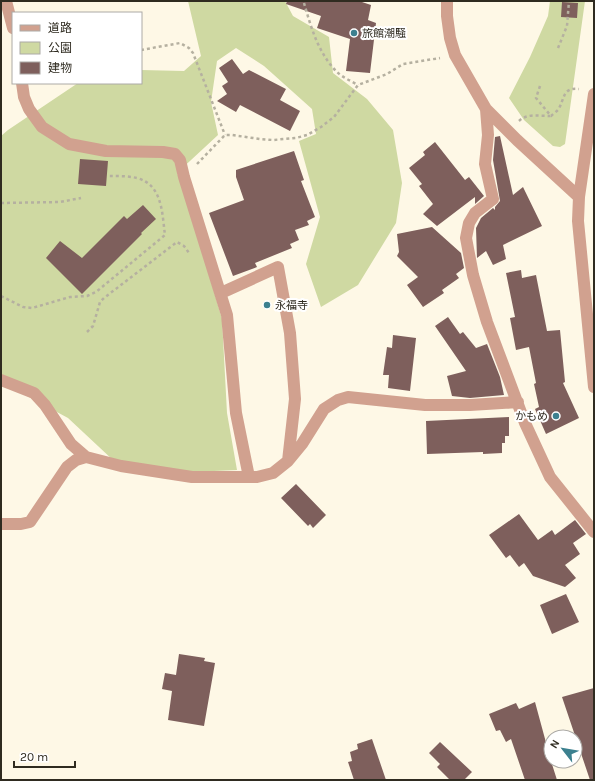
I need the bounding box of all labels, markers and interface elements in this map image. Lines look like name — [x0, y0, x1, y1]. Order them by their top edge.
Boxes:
legend — [12, 12, 142, 84]
text: 道路 — [48, 21, 72, 35]
place label: 旅館潮騒 — [362, 27, 406, 40]
marker: 旅館潮騒 — [349, 28, 359, 38]
text: 公園 — [48, 41, 72, 55]
text: 建物 — [48, 61, 72, 75]
place label: 永福寺 — [275, 299, 308, 312]
marker: 永福寺 — [262, 300, 272, 310]
place label: かもめ — [515, 410, 548, 423]
marker: かもめ — [551, 411, 561, 421]
north arrow — [543, 729, 583, 769]
text: N — [547, 737, 562, 751]
scale bar — [14, 743, 75, 769]
text: 20 m — [20, 750, 48, 764]

